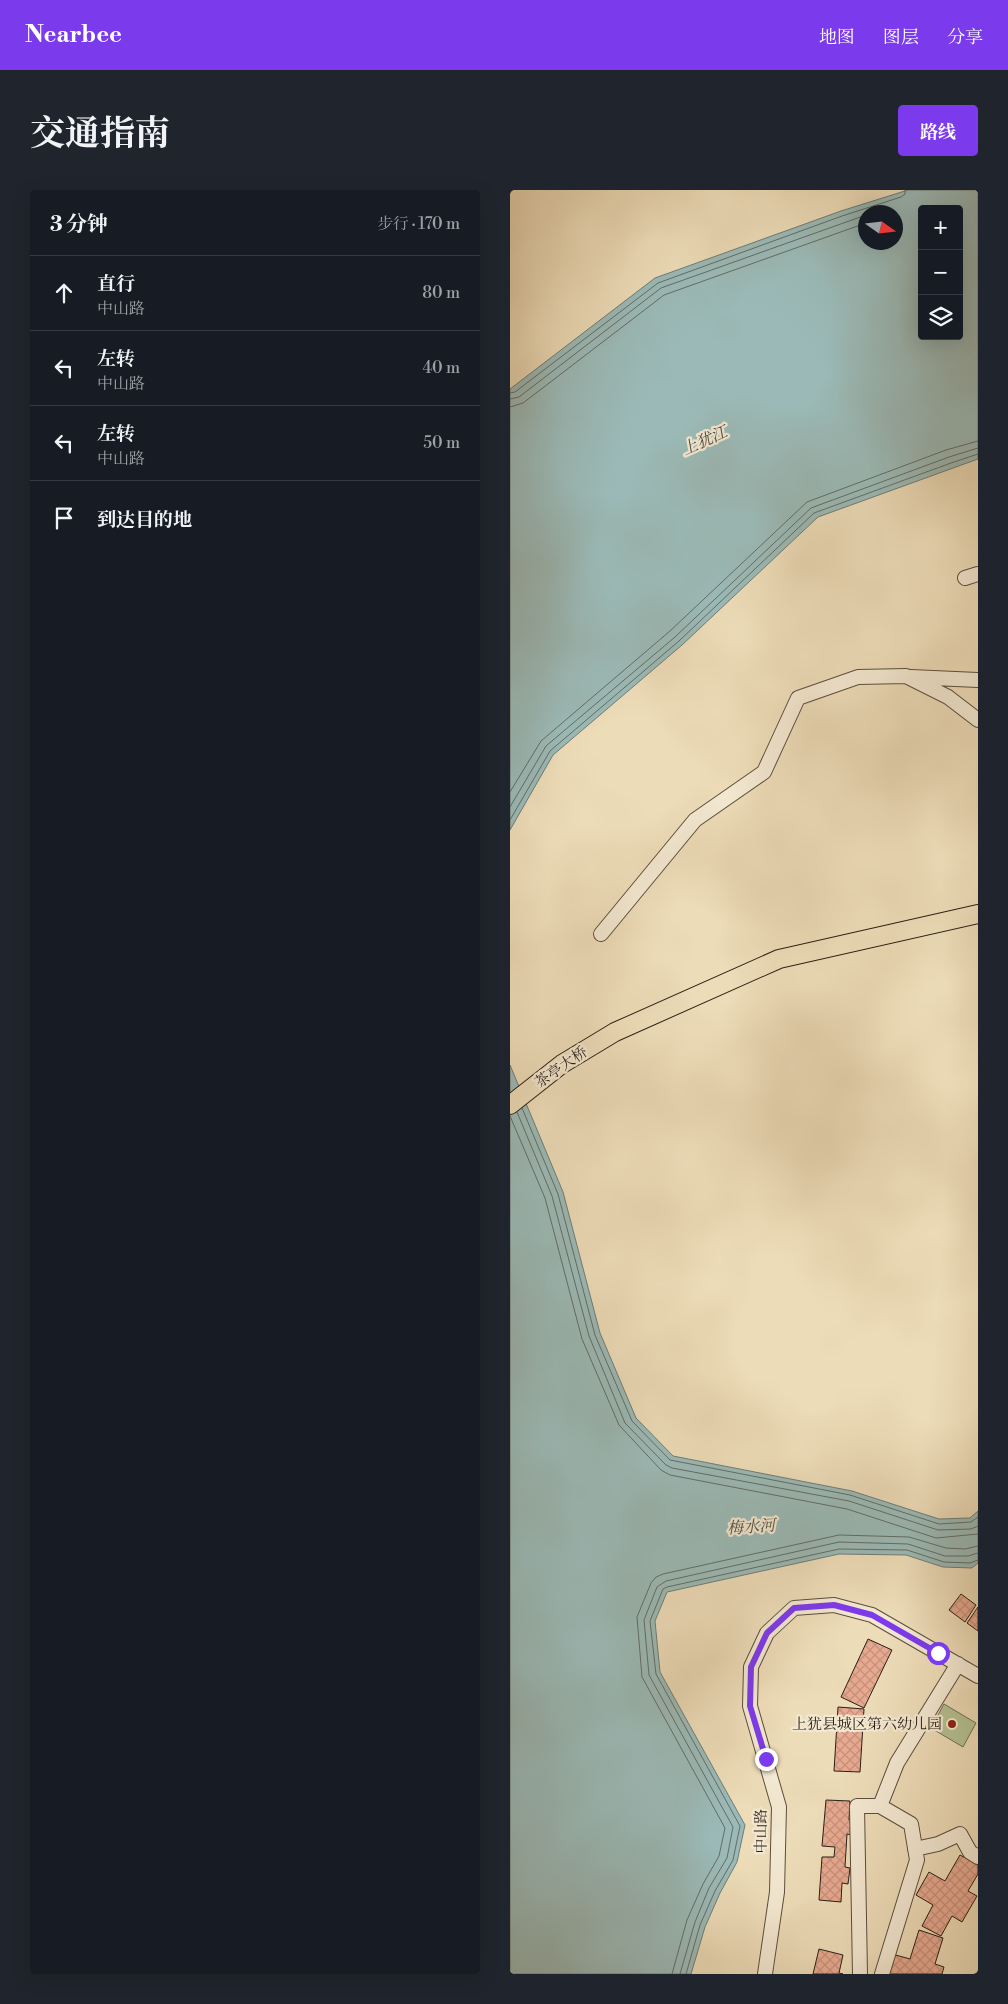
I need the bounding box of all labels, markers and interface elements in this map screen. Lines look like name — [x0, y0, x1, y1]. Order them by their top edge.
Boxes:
text: Nearbee — [25, 20, 122, 50]
text: 地图 — [819, 26, 855, 49]
text: 图层 — [883, 26, 919, 49]
text: 分享 — [947, 26, 983, 49]
button: 路线 — [898, 105, 978, 156]
text: 交通指南 — [30, 113, 170, 156]
north arrow — [858, 205, 903, 250]
map controls — [918, 205, 963, 340]
button: + — [918, 205, 963, 250]
text: 3 分钟 — [50, 212, 108, 238]
text: 步行 · 170 m — [377, 214, 460, 234]
button: − — [918, 250, 963, 295]
text: 直行 — [97, 272, 135, 296]
icon: ahead — [50, 279, 78, 307]
text: 80 m — [422, 283, 460, 303]
button: layers — [918, 295, 963, 340]
text: 中山路 — [97, 299, 145, 319]
text: 左转 — [97, 347, 135, 371]
icon: left — [50, 354, 78, 382]
text: 40 m — [423, 358, 460, 378]
text: 中山路 — [97, 374, 145, 394]
water label: 上犹江 — [678, 421, 732, 460]
text: 左转 — [97, 422, 135, 446]
icon: left — [50, 429, 78, 457]
text: 50 m — [423, 433, 460, 453]
text: 中山路 — [97, 449, 145, 469]
icon: arrive — [50, 504, 78, 532]
text: 到达目的地 — [97, 508, 192, 532]
street label: 茶亭大桥 — [531, 1042, 591, 1092]
water label: 梅水河 — [726, 1515, 779, 1539]
route start — [927, 1642, 950, 1665]
place label: 上犹县城区第六幼儿园 — [792, 1715, 942, 1734]
marker: 上犹县城区第六幼儿园 — [946, 1718, 958, 1730]
route end — [755, 1748, 778, 1771]
street label: 中山路 — [752, 1808, 771, 1854]

